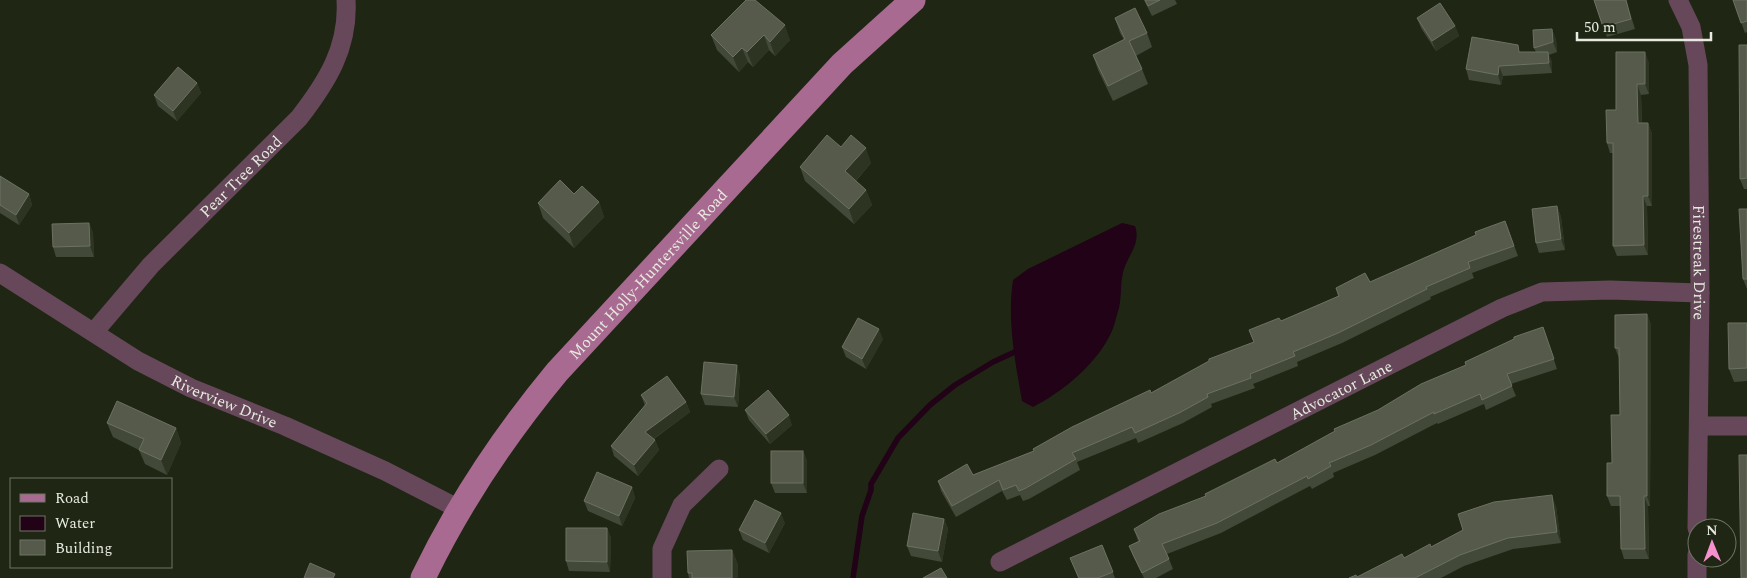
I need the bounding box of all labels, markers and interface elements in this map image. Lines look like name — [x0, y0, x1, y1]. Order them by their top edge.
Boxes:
scale bar — [1577, 10, 1711, 42]
text: 50 m — [1584, 16, 1616, 39]
street label: Pear Tree Road — [194, 130, 288, 224]
street label: Mount Holly-Huntersville Road — [563, 184, 734, 365]
street label: Firestreak Drive — [1686, 205, 1711, 320]
street label: Advocator Lane — [1286, 354, 1397, 426]
street label: Riverview Drive — [167, 369, 281, 435]
legend — [10, 478, 172, 568]
text: Road — [55, 487, 89, 510]
text: Water — [55, 512, 95, 535]
north arrow — [1687, 518, 1737, 568]
text: N — [1706, 520, 1718, 541]
text: Building — [55, 537, 112, 560]

